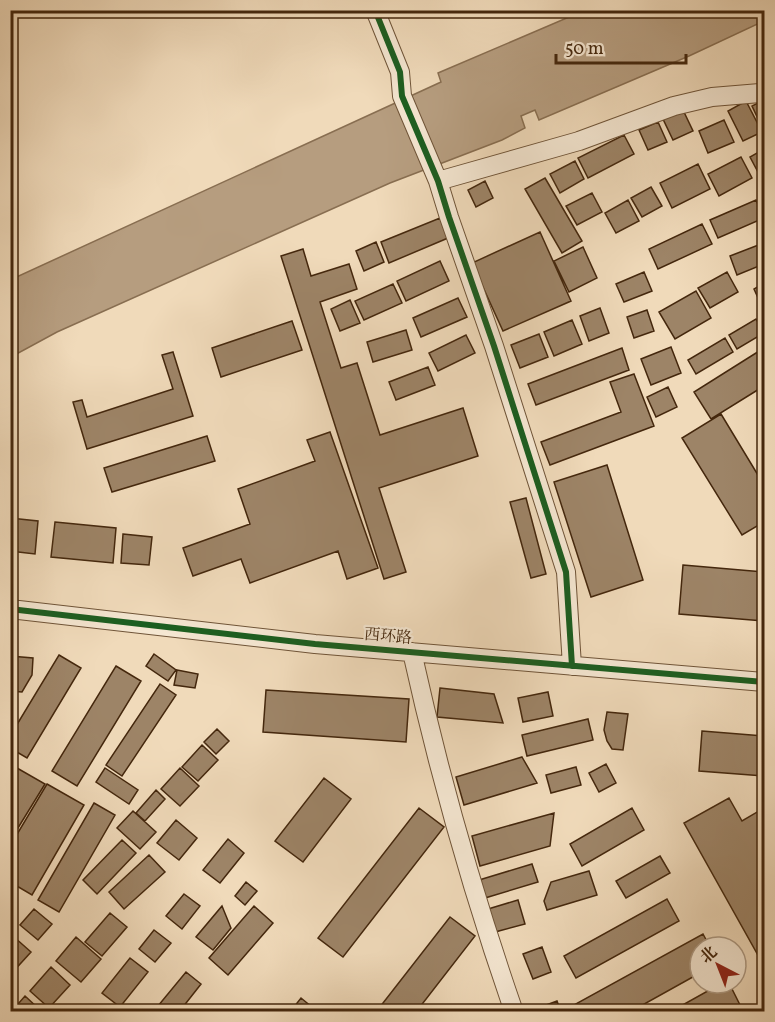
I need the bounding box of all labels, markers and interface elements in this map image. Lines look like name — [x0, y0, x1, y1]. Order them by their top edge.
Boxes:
scale bar — [556, 27, 686, 65]
text: 50 m — [565, 37, 604, 62]
street label: 西环路 — [363, 624, 413, 650]
north arrow — [688, 935, 748, 995]
text: 北 — [696, 942, 723, 969]

